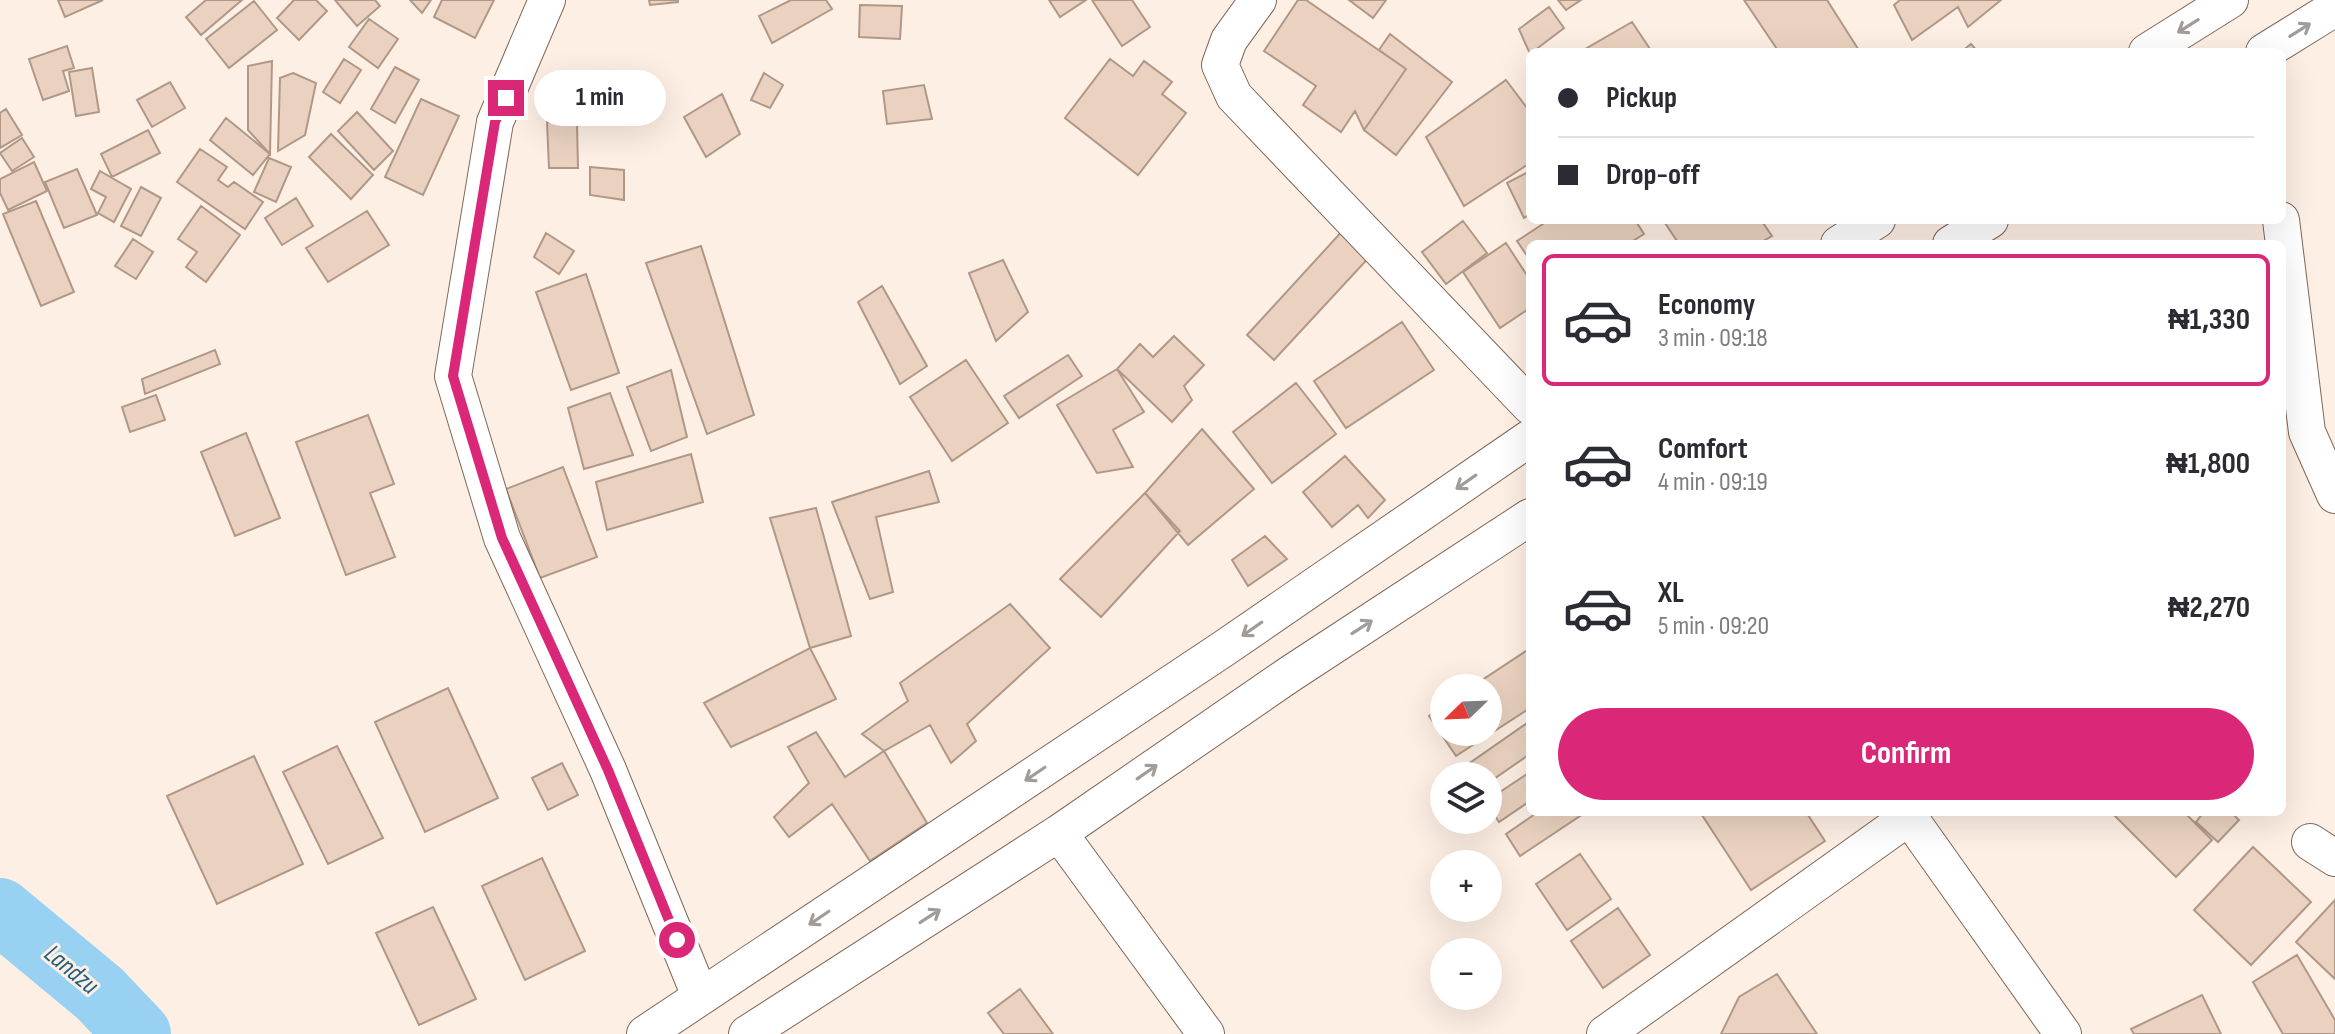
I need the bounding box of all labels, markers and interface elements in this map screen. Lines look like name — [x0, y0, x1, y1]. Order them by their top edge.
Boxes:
one-way arrow — [2177, 18, 2200, 34]
one-way arrow — [2288, 22, 2311, 38]
callout: 1 min — [534, 70, 666, 126]
route end — [488, 80, 524, 116]
text: Pickup — [1606, 80, 1677, 116]
text: 1 min — [576, 82, 624, 113]
text: Drop-off — [1606, 157, 1700, 193]
icon: car — [1562, 284, 1634, 356]
text: Economy — [1658, 287, 1755, 323]
text: ₦1,330 — [2168, 302, 2250, 338]
text: 3 min · 09:18 — [1658, 323, 1768, 354]
icon: car — [1562, 428, 1634, 500]
text: Comfort — [1658, 431, 1748, 467]
text: ₦1,800 — [2166, 446, 2250, 482]
text: 4 min · 09:19 — [1658, 467, 1768, 498]
one-way arrow — [1455, 474, 1477, 490]
icon: car — [1562, 572, 1634, 644]
text: XL — [1658, 575, 1684, 611]
text: ₦2,270 — [2168, 590, 2250, 626]
text: 5 min · 09:20 — [1658, 611, 1769, 642]
one-way arrow — [1350, 618, 1373, 634]
one-way arrow — [1241, 621, 1263, 638]
north arrow — [1430, 674, 1502, 746]
map controls — [1430, 674, 1502, 1010]
button: Confirm — [1558, 708, 2254, 800]
button: layers — [1430, 762, 1502, 834]
one-way arrow — [1135, 764, 1157, 781]
one-way arrow — [1025, 766, 1047, 782]
button: + — [1430, 850, 1502, 922]
one-way arrow — [918, 908, 941, 924]
one-way arrow — [808, 909, 830, 926]
route start — [659, 922, 695, 958]
button: − — [1430, 938, 1502, 1010]
water label: Landzu — [38, 939, 105, 1002]

